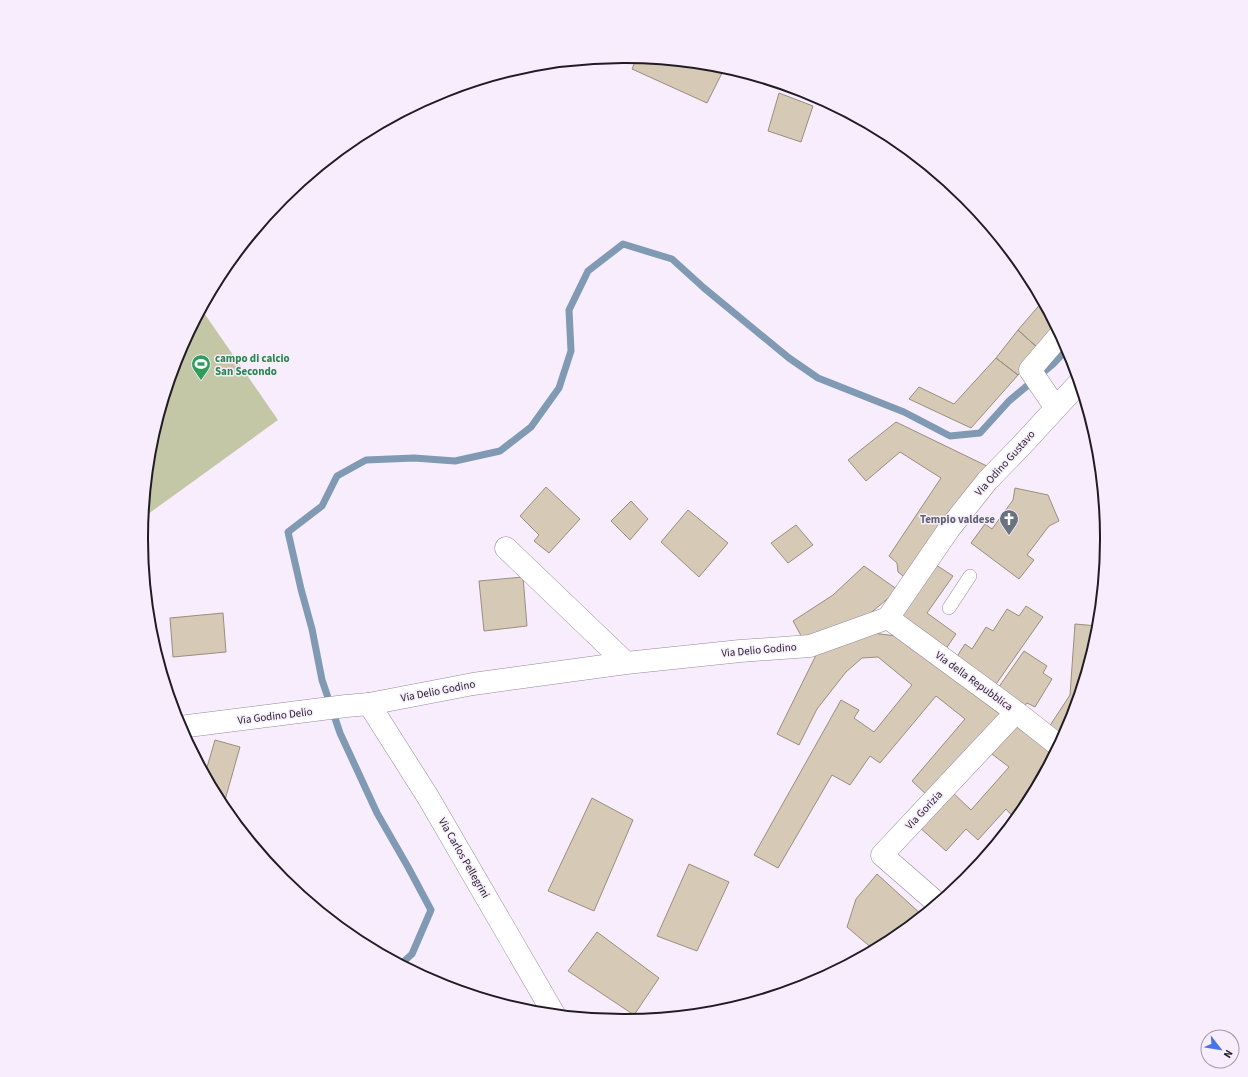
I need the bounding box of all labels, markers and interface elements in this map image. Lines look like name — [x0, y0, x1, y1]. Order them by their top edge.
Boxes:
place label: campo di calcio San Secondo — [215, 351, 290, 379]
sports icon: campo di calcio San Secondo — [190, 353, 212, 381]
street label: Via Odino Gustavo — [971, 427, 1039, 499]
church icon: Tempio valdese — [998, 508, 1020, 536]
place label: Tempio valdese — [920, 512, 995, 527]
street label: Via Delio Godino — [721, 639, 797, 661]
street label: Via della Repubblica — [932, 648, 1016, 714]
street label: Via Delio Godino — [399, 676, 477, 706]
street label: Via Godino Delio — [237, 704, 313, 728]
street label: Via Gorizia — [902, 787, 946, 833]
street label: Via Carlos Pellegrini — [435, 815, 493, 901]
north arrow — [1200, 1029, 1240, 1069]
text: N — [1220, 1047, 1236, 1061]

